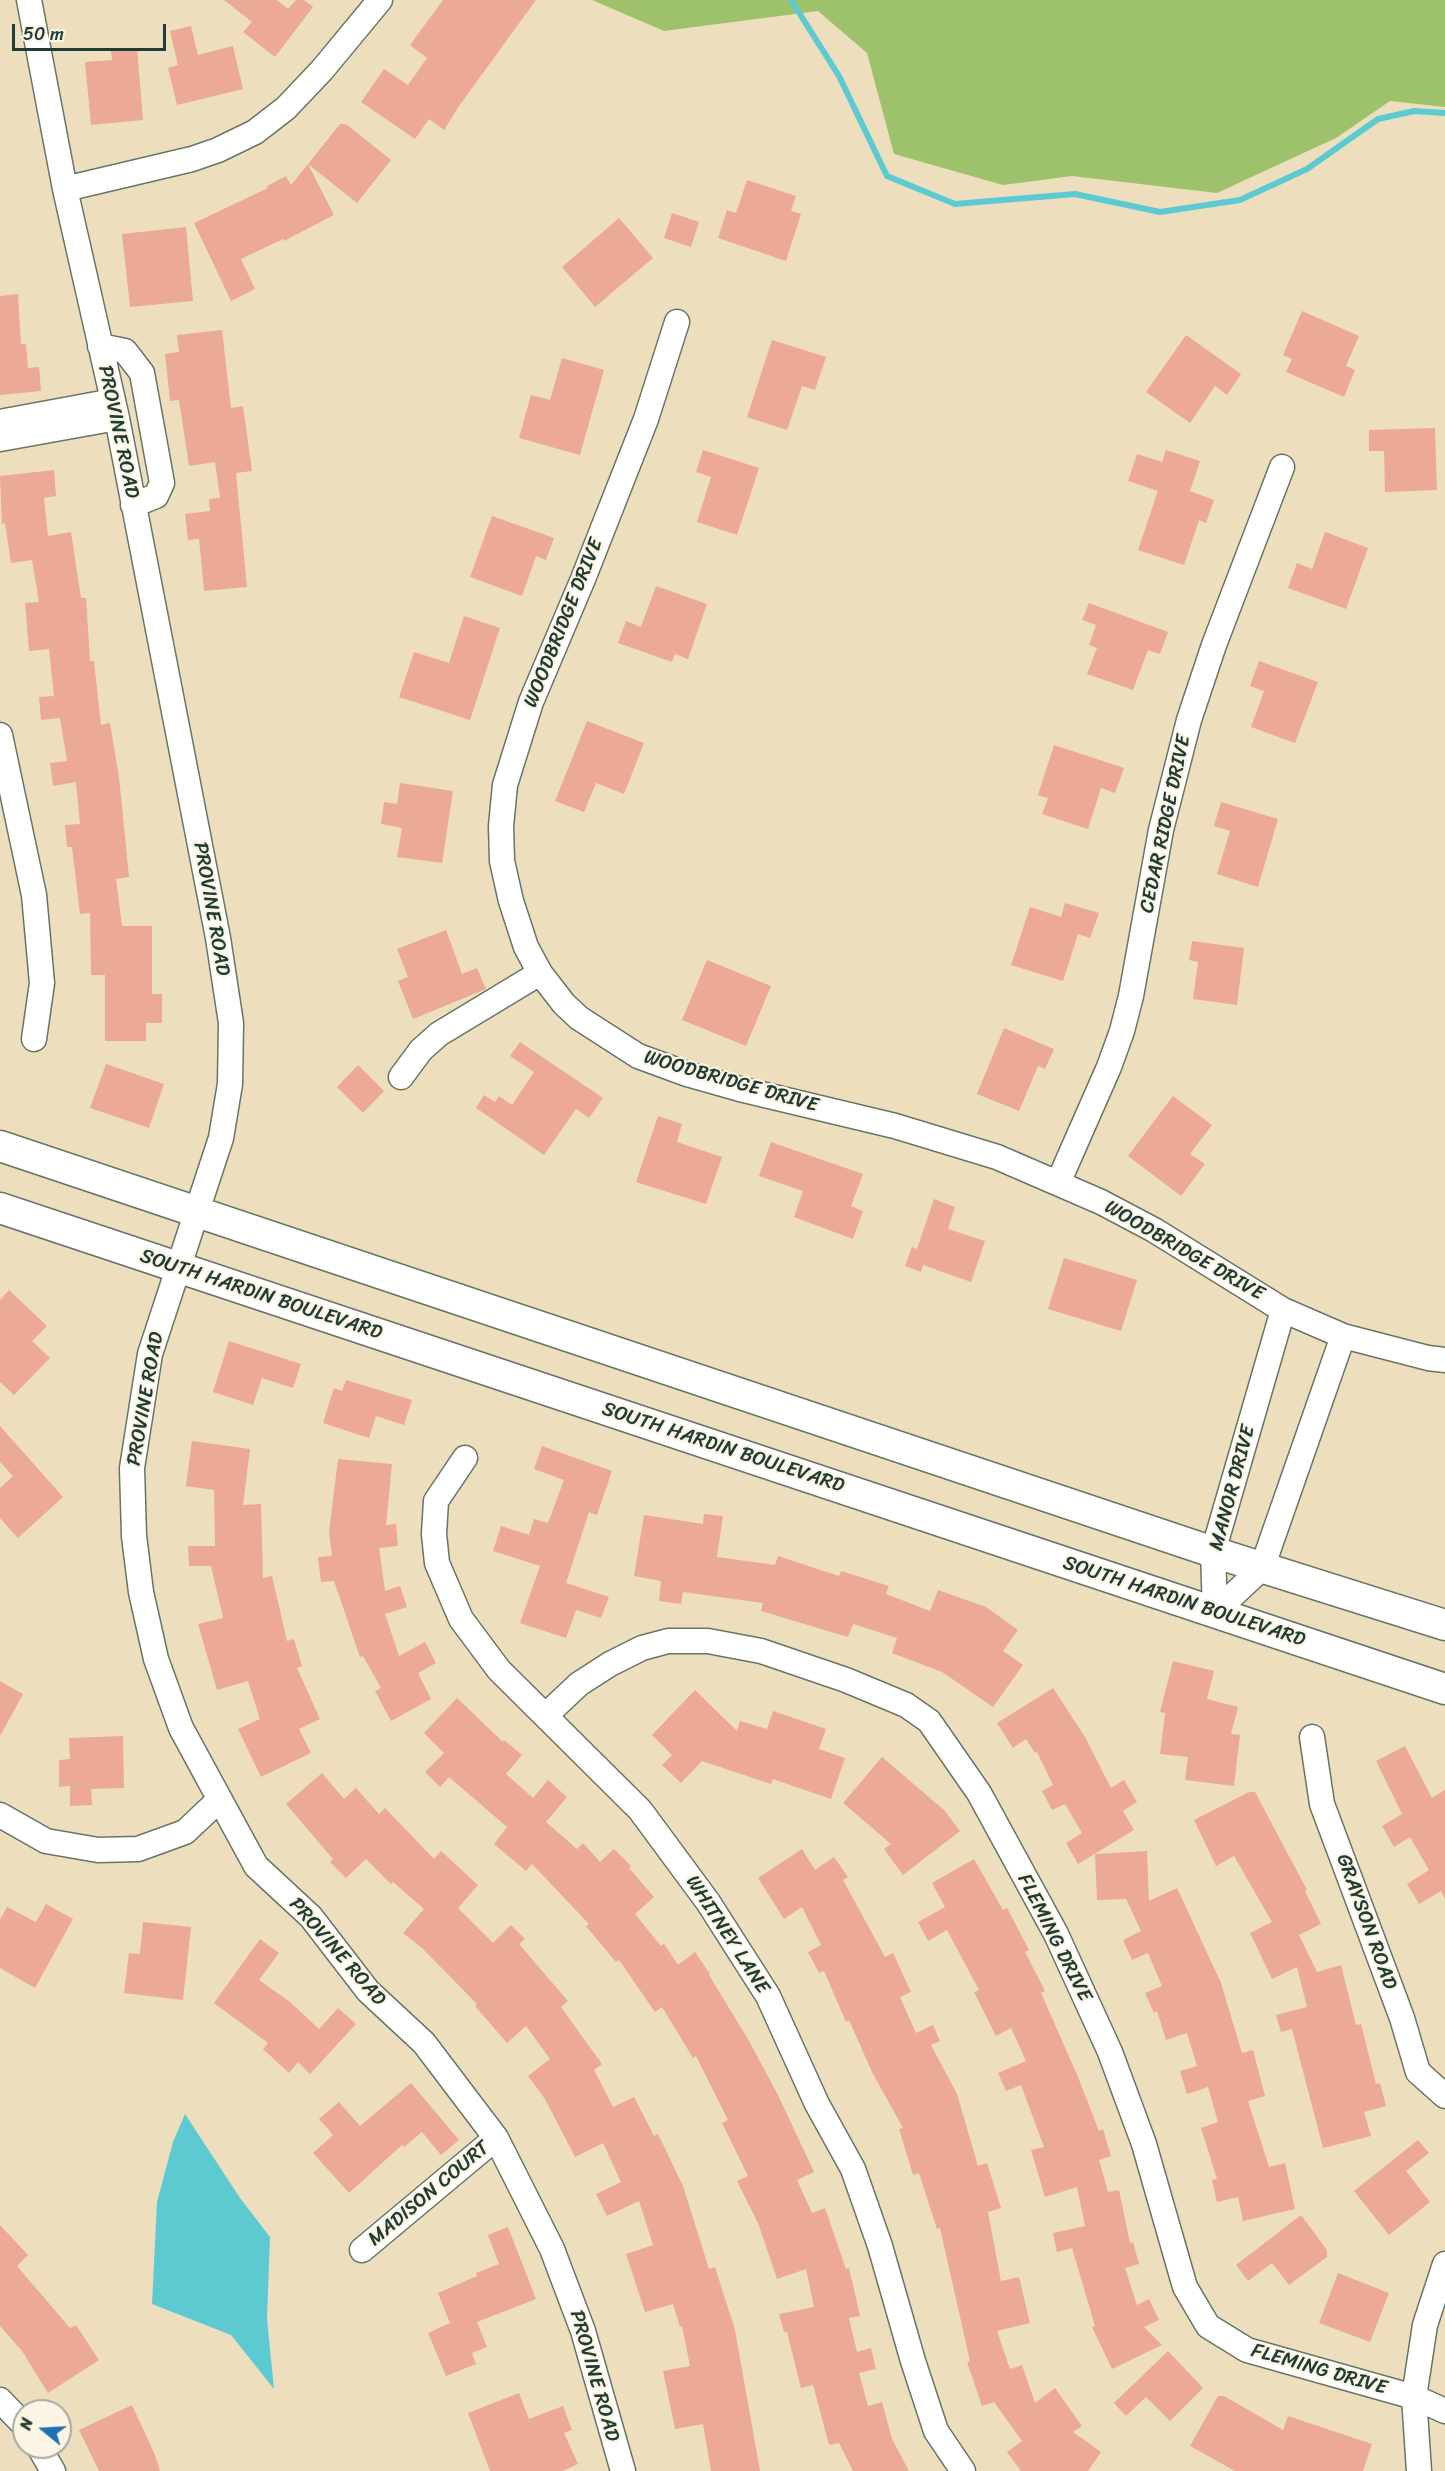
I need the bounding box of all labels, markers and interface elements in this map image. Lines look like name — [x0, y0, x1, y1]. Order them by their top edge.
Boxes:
scale bar — [15, 12, 170, 50]
text: 50 m — [23, 18, 64, 50]
street label: PROVINE ROAD — [92, 363, 144, 501]
street label: WOODBRIDGE DRIVE — [519, 535, 609, 711]
street label: CEDAR RIDGE DRIVE — [1135, 733, 1197, 915]
street label: PROVINE ROAD — [187, 840, 235, 978]
street label: WOODBRIDGE DRIVE — [641, 1046, 821, 1118]
street label: WOODBRIDGE DRIVE — [1100, 1196, 1268, 1306]
street label: SOUTH HARDIN BOULEVARD — [137, 1244, 385, 1346]
street label: PROVINE ROAD — [122, 1330, 170, 1468]
street label: SOUTH HARDIN BOULEVARD — [599, 1397, 847, 1499]
street label: MANOR DRIVE — [1205, 1423, 1261, 1553]
street label: SOUTH HARDIN BOULEVARD — [1060, 1551, 1308, 1653]
street label: GRAYSON ROAD — [1330, 1851, 1402, 1993]
street label: FLEMING DRIVE — [1012, 1870, 1096, 2006]
street label: WHITNEY LANE — [680, 1871, 774, 1999]
street label: PROVINE ROAD — [283, 1893, 391, 2011]
street label: MADISON COURT — [364, 2136, 494, 2252]
street label: PROVINE ROAD — [564, 2308, 624, 2444]
street label: FLEMING DRIVE — [1248, 2339, 1390, 2401]
north arrow — [12, 2399, 72, 2459]
text: N — [11, 2414, 42, 2434]

